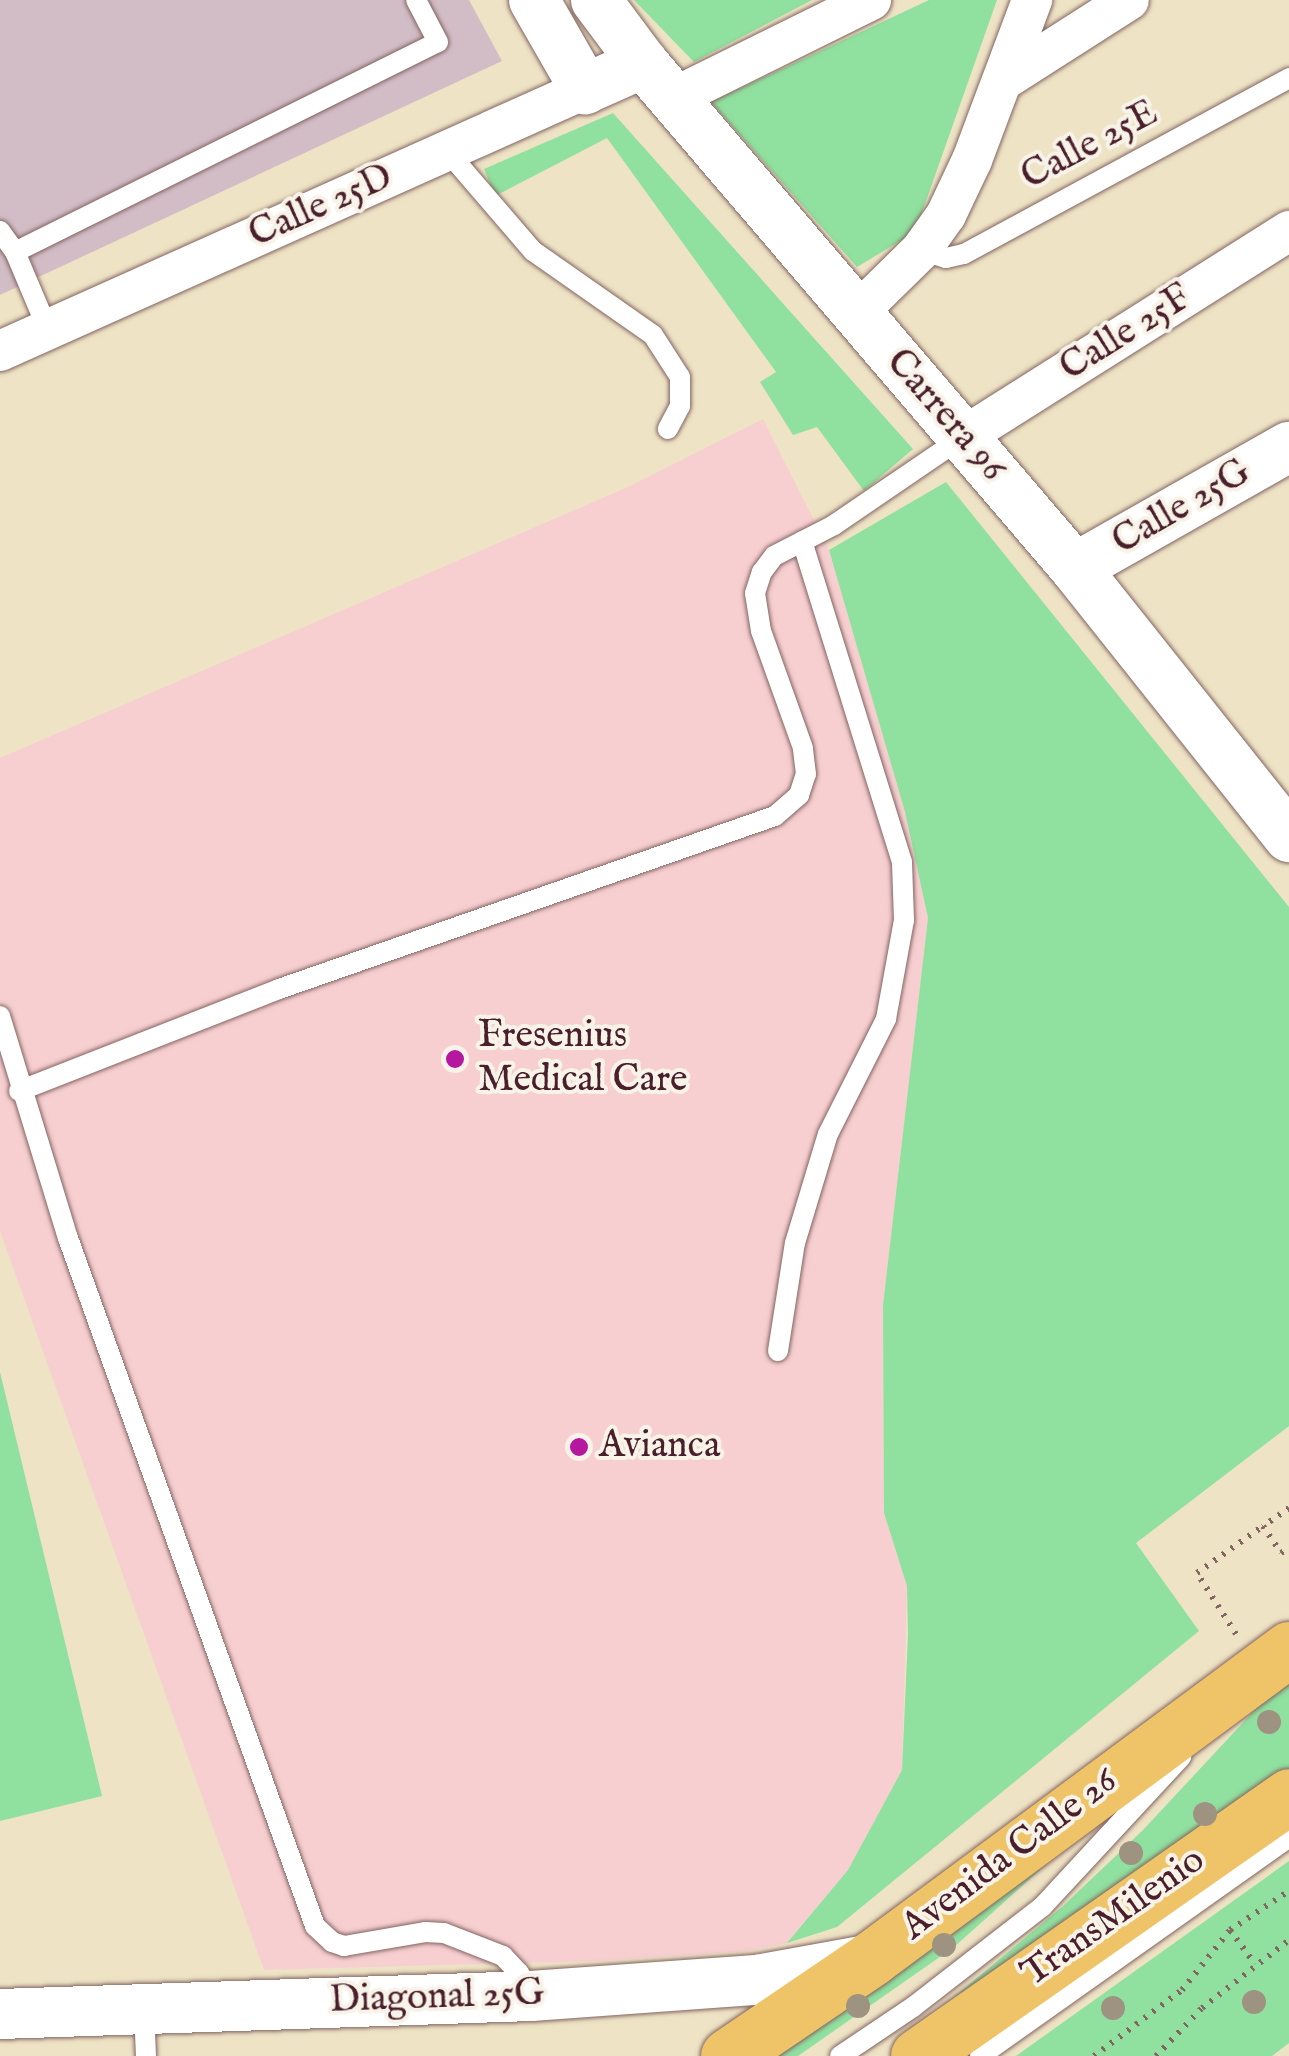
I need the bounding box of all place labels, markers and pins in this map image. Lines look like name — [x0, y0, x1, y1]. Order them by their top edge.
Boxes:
place label: Fresenius Medical Care — [478, 1014, 688, 1104]
marker: Fresenius Medical Care — [442, 1046, 468, 1072]
place label: Avianca — [599, 1424, 720, 1470]
marker: Avianca — [568, 1436, 590, 1458]

